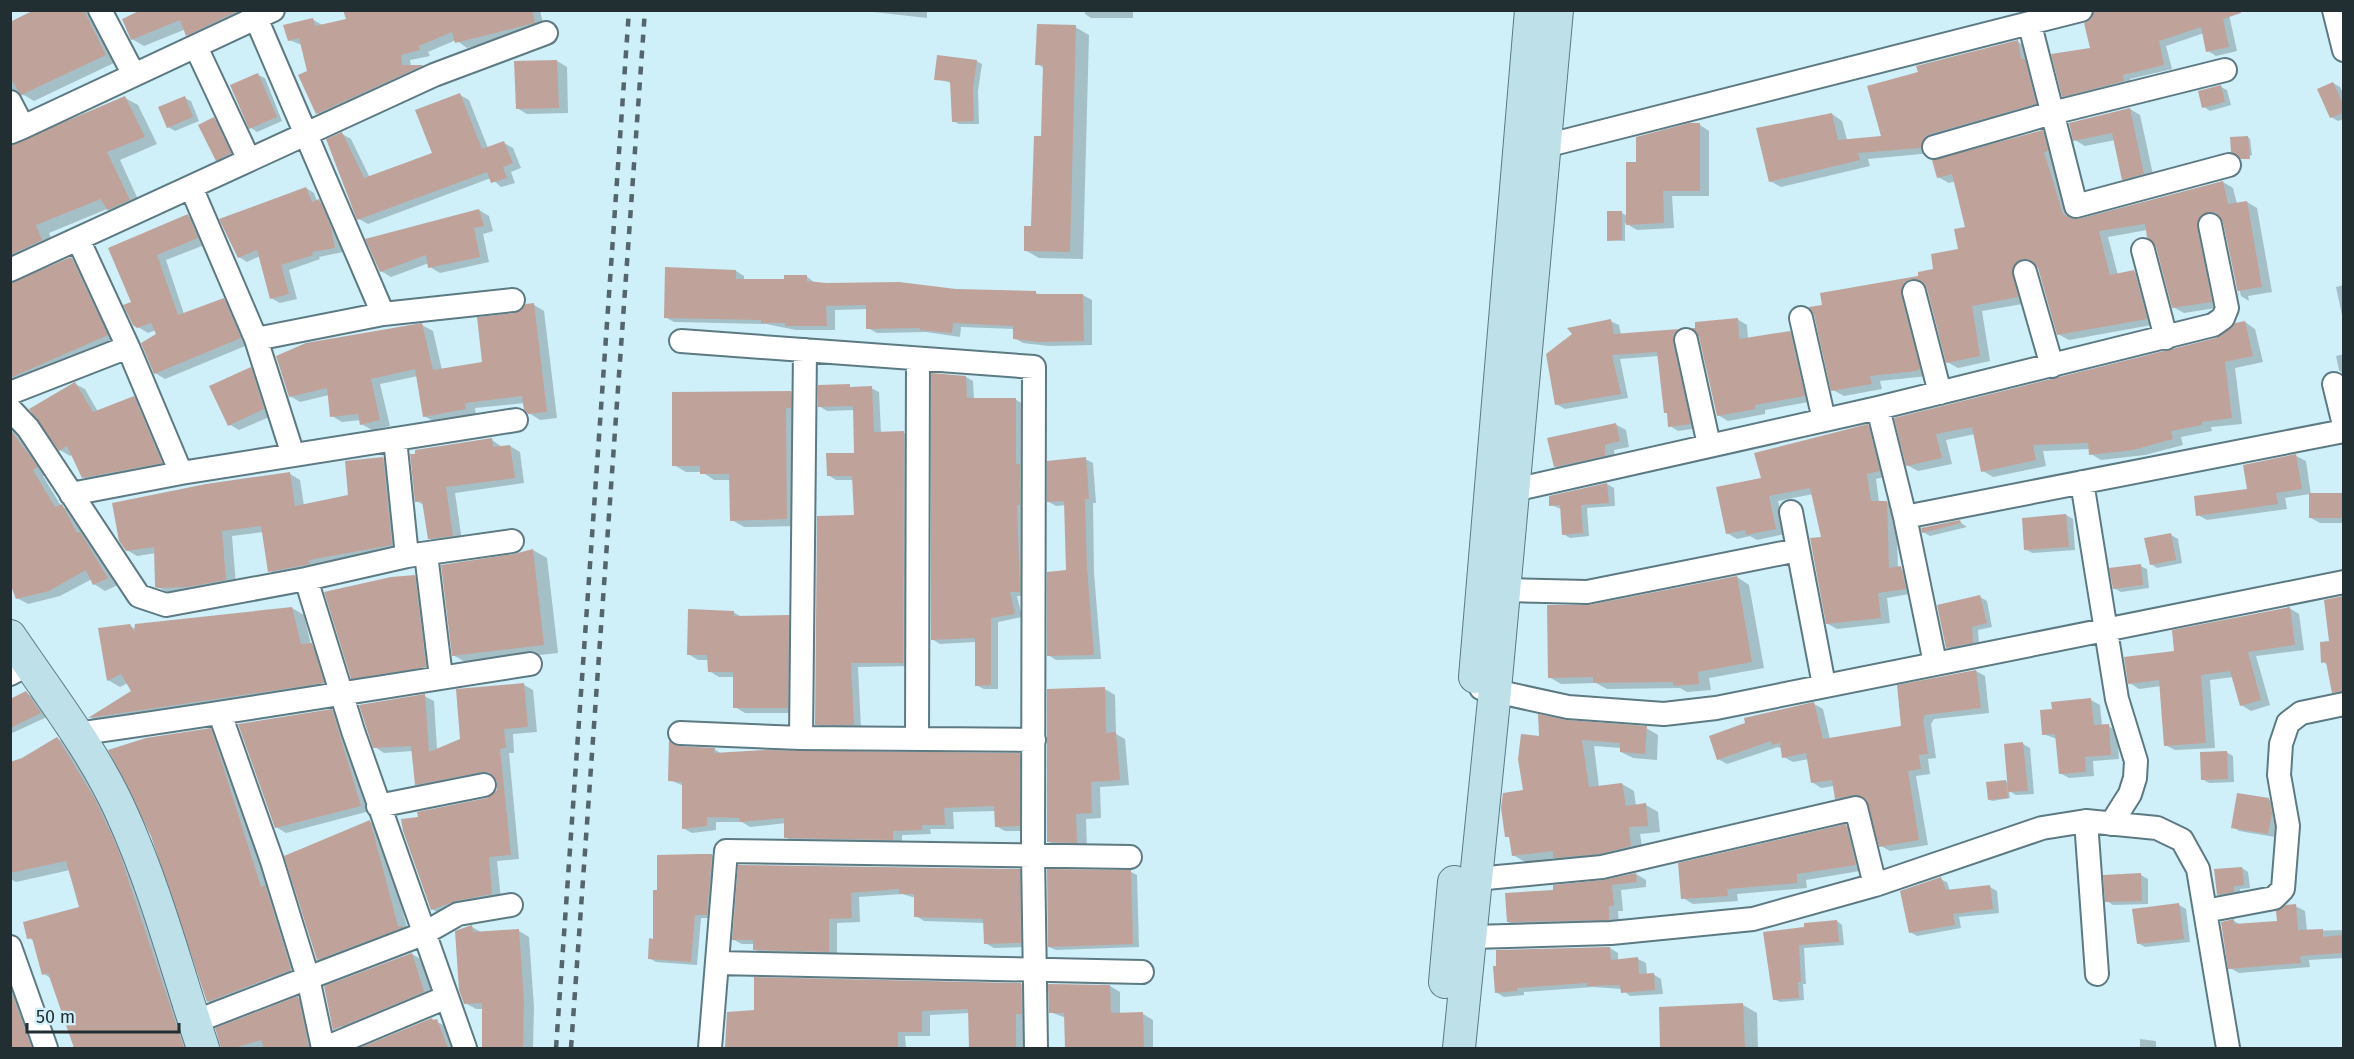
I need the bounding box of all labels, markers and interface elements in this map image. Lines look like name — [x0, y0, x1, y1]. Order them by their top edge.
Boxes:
scale bar — [27, 996, 178, 1034]
text: 50 m — [36, 1006, 75, 1028]

